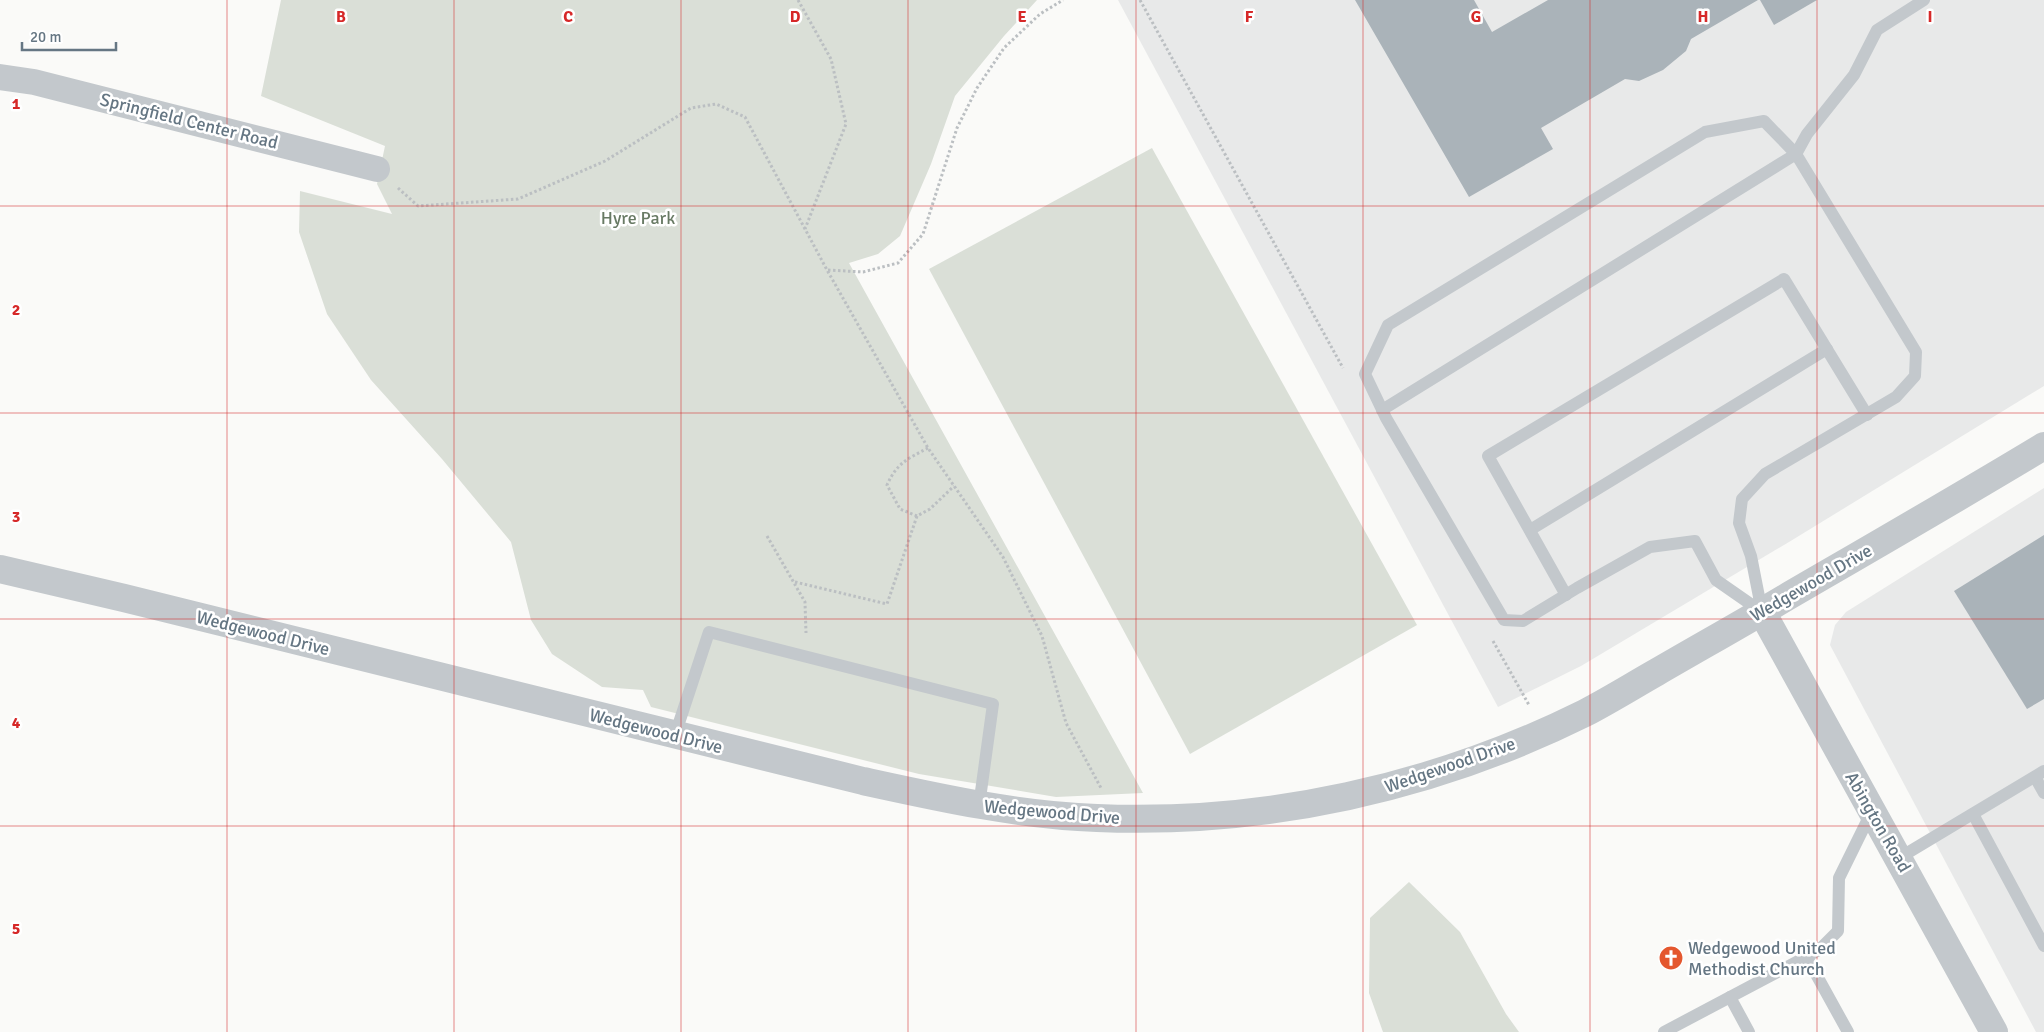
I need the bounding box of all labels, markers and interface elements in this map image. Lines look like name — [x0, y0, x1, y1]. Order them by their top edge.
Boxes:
text: B — [336, 7, 346, 27]
text: C — [563, 7, 573, 27]
text: D — [790, 7, 801, 27]
text: E — [1017, 7, 1027, 27]
text: F — [1245, 7, 1254, 27]
text: G — [1471, 7, 1481, 27]
text: H — [1698, 7, 1708, 27]
text: I — [1927, 7, 1933, 27]
scale bar — [22, 20, 116, 52]
text: 20 m — [30, 28, 61, 46]
street label: Springfield Center Road — [98, 88, 280, 154]
text: 1 — [12, 94, 21, 114]
park label: Hyre Park — [601, 207, 675, 229]
text: 2 — [12, 300, 20, 320]
text: 3 — [12, 507, 20, 527]
street label: Wedgewood Drive — [1746, 539, 1876, 627]
street label: Wedgewood Drive — [194, 606, 332, 660]
street label: Wedgewood Drive — [587, 704, 725, 758]
text: 4 — [12, 713, 21, 733]
street label: Wedgewood Drive — [1382, 732, 1518, 798]
street label: Abington Road — [1840, 768, 1916, 876]
street label: Wedgewood Drive — [983, 795, 1121, 829]
text: 5 — [12, 919, 20, 939]
place label: Wedgewood United Methodist Church — [1688, 937, 1836, 980]
church icon: Wedgewood United Methodist Church — [1658, 945, 1684, 971]

